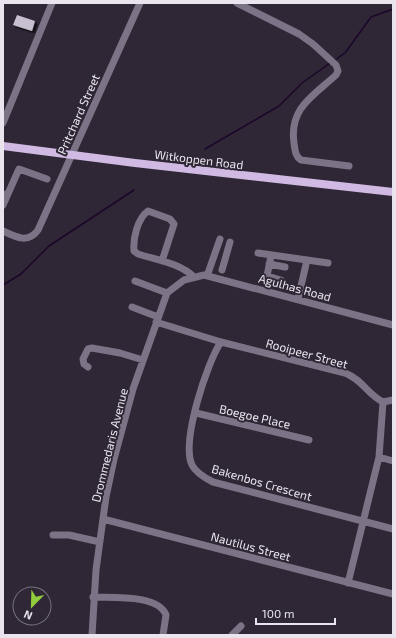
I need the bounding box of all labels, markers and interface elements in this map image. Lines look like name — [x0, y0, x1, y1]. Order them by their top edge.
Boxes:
street label: Pritchard Street — [54, 71, 102, 156]
street label: Witkoppen Road — [154, 147, 244, 171]
street label: Agulhas Road — [257, 271, 333, 303]
street label: Rooipeer Street — [264, 335, 350, 371]
street label: Drommedaris Avenue — [88, 387, 130, 503]
street label: Boegoe Place — [218, 401, 292, 431]
street label: Bakenbos Crescent — [210, 461, 314, 503]
street label: Nautilus Street — [210, 529, 293, 563]
north arrow — [12, 586, 52, 626]
scale bar — [256, 600, 335, 626]
text: 100 m — [262, 606, 294, 620]
text: N — [22, 608, 34, 623]

